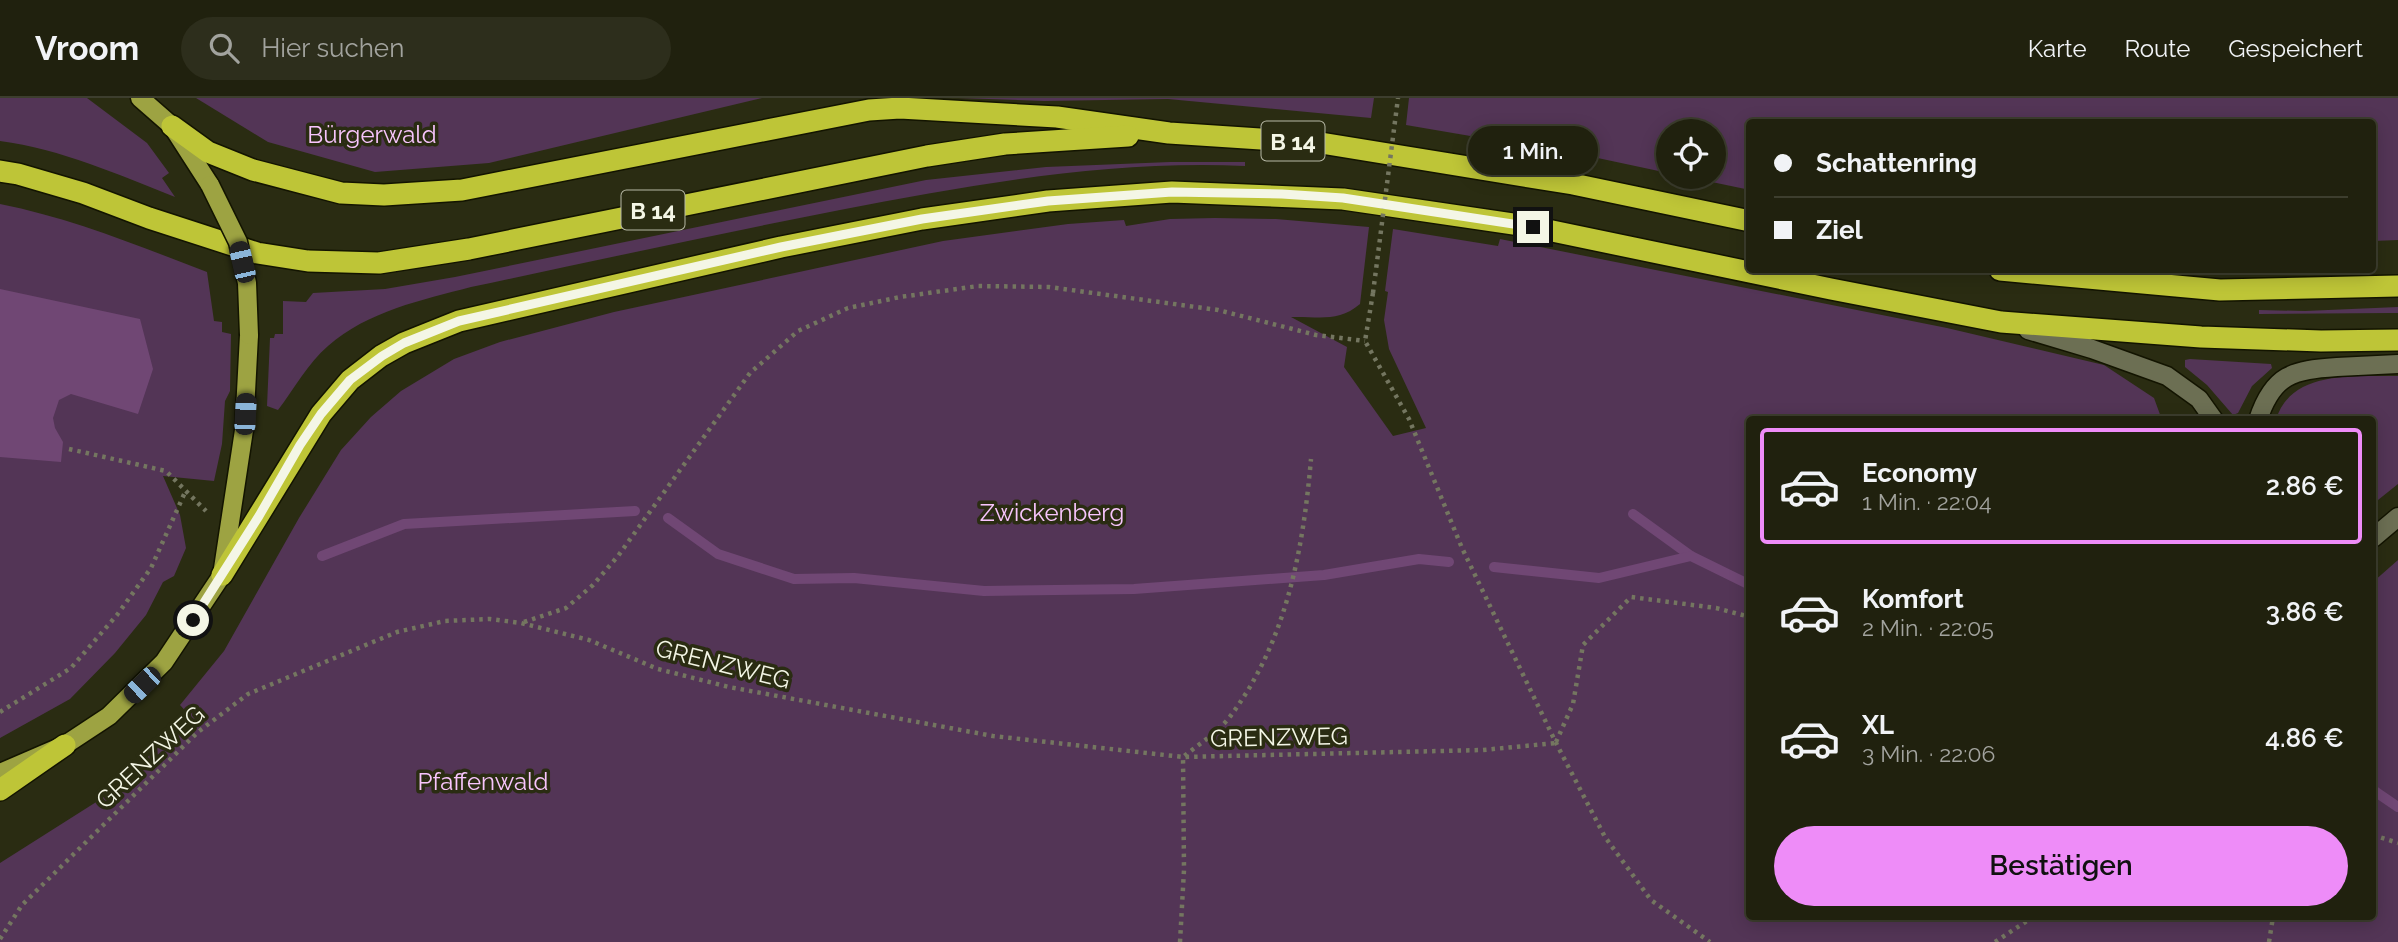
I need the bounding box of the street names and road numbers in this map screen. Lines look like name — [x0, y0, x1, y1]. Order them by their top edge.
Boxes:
road number: B 14 — [1262, 122, 1324, 160]
road number: B 14 — [622, 190, 684, 230]
street label: GRENZWEG — [653, 633, 793, 695]
street label: GRENZWEG — [90, 699, 210, 815]
street label: GRENZWEG — [1210, 721, 1348, 753]

